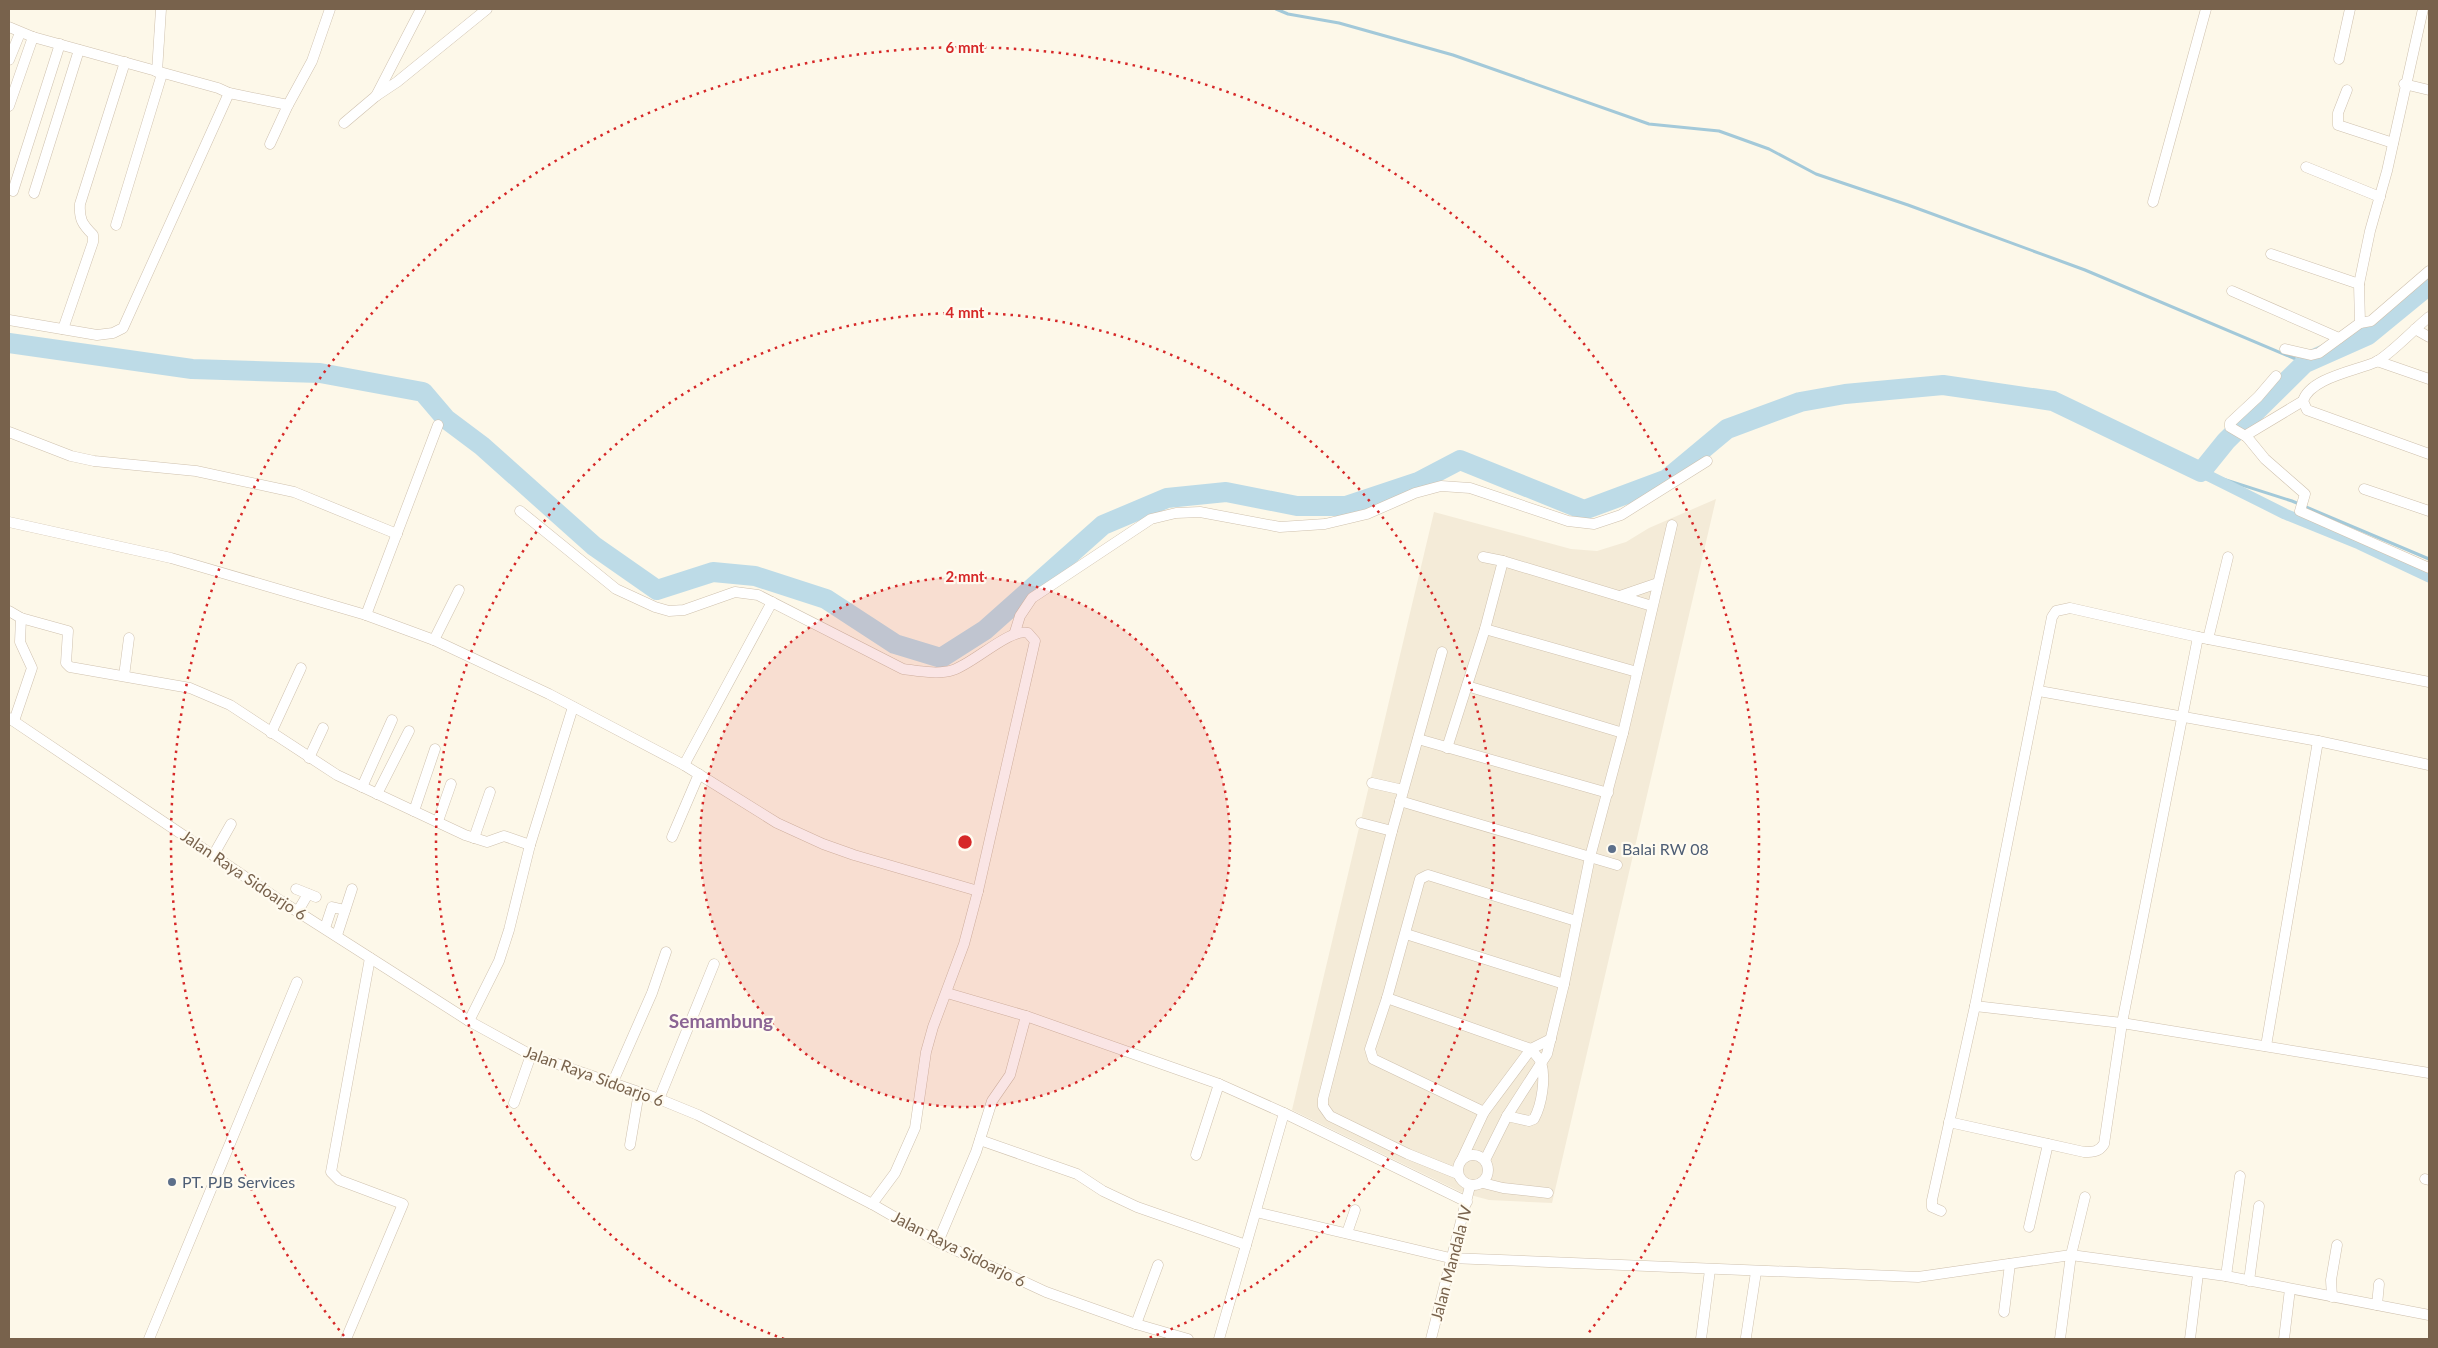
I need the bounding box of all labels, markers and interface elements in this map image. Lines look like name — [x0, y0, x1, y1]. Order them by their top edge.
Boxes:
text: 6 mnt — [946, 38, 985, 56]
text: 4 mnt — [946, 303, 985, 321]
text: 2 mnt — [946, 567, 985, 585]
street label: Jalan Raya Sidoarjo 6 — [178, 825, 311, 924]
centre of rings — [956, 833, 974, 851]
place label: Balai RW 08 — [1622, 839, 1709, 858]
marker: Balai RW 08 — [1606, 843, 1618, 855]
district label: Semambung — [669, 1009, 773, 1032]
street label: Jalan Raya Sidoarjo 6 — [522, 1041, 667, 1110]
place label: PT. PJB Services — [182, 1172, 295, 1191]
marker: PT. PJB Services — [166, 1176, 178, 1188]
street label: Jalan Mandala IV — [1426, 1203, 1475, 1323]
street label: Jalan Raya Sidoarjo 6 — [889, 1207, 1029, 1291]

